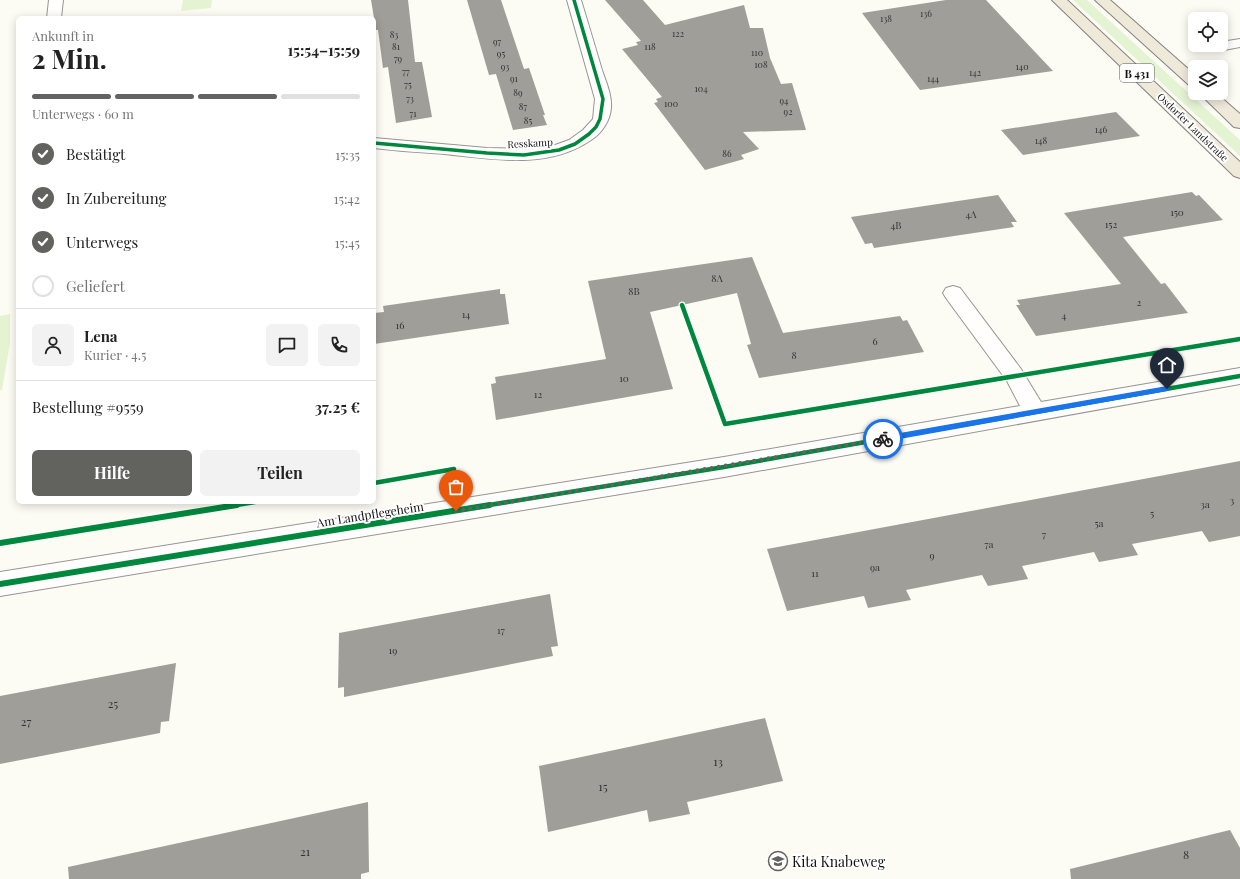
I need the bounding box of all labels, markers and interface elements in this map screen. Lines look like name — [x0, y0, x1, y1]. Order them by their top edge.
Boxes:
house number: 136 — [920, 7, 932, 19]
house number: 138 — [880, 12, 892, 24]
map controls — [1188, 12, 1228, 100]
button: locate — [1188, 12, 1228, 52]
text: Ankunft in — [32, 27, 94, 44]
house number: 122 — [672, 27, 684, 39]
house number: 83 — [390, 28, 398, 40]
house number: 97 — [493, 35, 501, 47]
text: 15:54–15:59 — [287, 40, 360, 60]
house number: 81 — [392, 40, 401, 52]
house number: 118 — [644, 40, 656, 52]
text: 2 Min. — [32, 41, 107, 76]
house number: 110 — [751, 46, 763, 58]
house number: 95 — [497, 47, 505, 59]
house number: 79 — [394, 52, 403, 64]
house number: 108 — [754, 58, 768, 70]
house number: 93 — [501, 60, 509, 72]
house number: 140 — [1015, 60, 1029, 72]
button: layers — [1188, 60, 1228, 100]
road number: B 431 — [1120, 64, 1154, 82]
house number: 77 — [402, 65, 410, 77]
house number: 142 — [969, 66, 981, 78]
house number: 91 — [510, 72, 519, 84]
house number: 144 — [927, 72, 940, 84]
house number: 75 — [404, 78, 412, 90]
house number: 104 — [694, 82, 708, 94]
house number: 89 — [513, 86, 523, 98]
street label: Osdorfer Landstraße — [1155, 89, 1231, 165]
house number: 73 — [406, 92, 414, 104]
house number: 94 — [779, 94, 789, 106]
house number: 100 — [664, 97, 678, 109]
house number: 87 — [519, 100, 528, 112]
text: Unterwegs · 60 m — [32, 105, 134, 122]
house number: 92 — [784, 105, 792, 117]
house number: 71 — [410, 107, 417, 119]
house number: 85 — [524, 114, 532, 126]
house number: 146 — [1095, 123, 1108, 135]
house number: 148 — [1035, 134, 1048, 146]
street label: Resskamp — [507, 135, 553, 151]
icon: check — [32, 143, 54, 165]
text: Bestätigt — [66, 144, 125, 164]
text: 15:35 — [335, 146, 360, 163]
house number: 86 — [722, 147, 732, 159]
icon: check — [32, 187, 54, 209]
text: In Zubereitung — [66, 188, 166, 208]
text: 15:42 — [334, 190, 360, 207]
house number: 150 — [1170, 205, 1184, 219]
house number: 4A — [965, 207, 977, 221]
house number: 152 — [1105, 217, 1117, 231]
house number: 4B — [890, 218, 902, 232]
icon: check — [32, 231, 54, 253]
text: Unterwegs — [66, 232, 138, 252]
text: 15:45 — [335, 234, 360, 251]
house number: 8A — [711, 271, 723, 285]
text: Geliefert — [66, 276, 125, 296]
house number: 8B — [628, 284, 640, 298]
house number: 2 — [1137, 295, 1142, 309]
house number: 14 — [462, 307, 470, 321]
house number: 4 — [1062, 308, 1067, 322]
house number: 16 — [396, 318, 404, 332]
button: person — [32, 324, 74, 366]
button: chat — [266, 324, 308, 366]
button: phone — [318, 324, 360, 366]
text: Lena — [84, 326, 118, 346]
house number: 6 — [872, 334, 878, 348]
text: Kurier · 4.5 — [84, 346, 146, 363]
house number: 8 — [791, 348, 797, 362]
pin — [1150, 348, 1184, 389]
icon: home — [1156, 354, 1178, 376]
house number: 10 — [619, 371, 629, 385]
house number: 12 — [534, 387, 542, 401]
text: Bestellung #9559 — [32, 397, 144, 417]
text: 37.25 € — [315, 397, 360, 417]
courier — [863, 419, 903, 459]
icon: bike — [872, 428, 894, 450]
button: Hilfe — [32, 450, 192, 496]
button: Teilen — [200, 450, 360, 496]
pin — [439, 470, 473, 511]
icon: bag — [445, 476, 467, 498]
house number: 3 — [1230, 493, 1235, 507]
house number: 3a — [1200, 497, 1210, 511]
street label: Am Landpflegeheim — [314, 498, 425, 531]
house number: 5 — [1150, 506, 1154, 520]
house number: 5a — [1094, 516, 1104, 530]
house number: 7 — [1042, 527, 1046, 541]
house number: 7a — [984, 537, 994, 551]
house number: 9 — [929, 548, 935, 562]
house number: 9a — [870, 560, 880, 574]
house number: 11 — [811, 566, 819, 580]
house number: 17 — [497, 623, 505, 637]
house number: 19 — [389, 643, 397, 657]
house number: 25 — [108, 695, 118, 711]
house number: 27 — [21, 713, 31, 729]
house number: 13 — [713, 753, 723, 769]
house number: 15 — [598, 778, 608, 794]
house number: 21 — [300, 843, 311, 859]
house number: 8 — [1183, 846, 1189, 862]
school or university icon: Kita Knabeweg — [767, 850, 789, 872]
place label: Kita Knabeweg — [792, 852, 886, 871]

